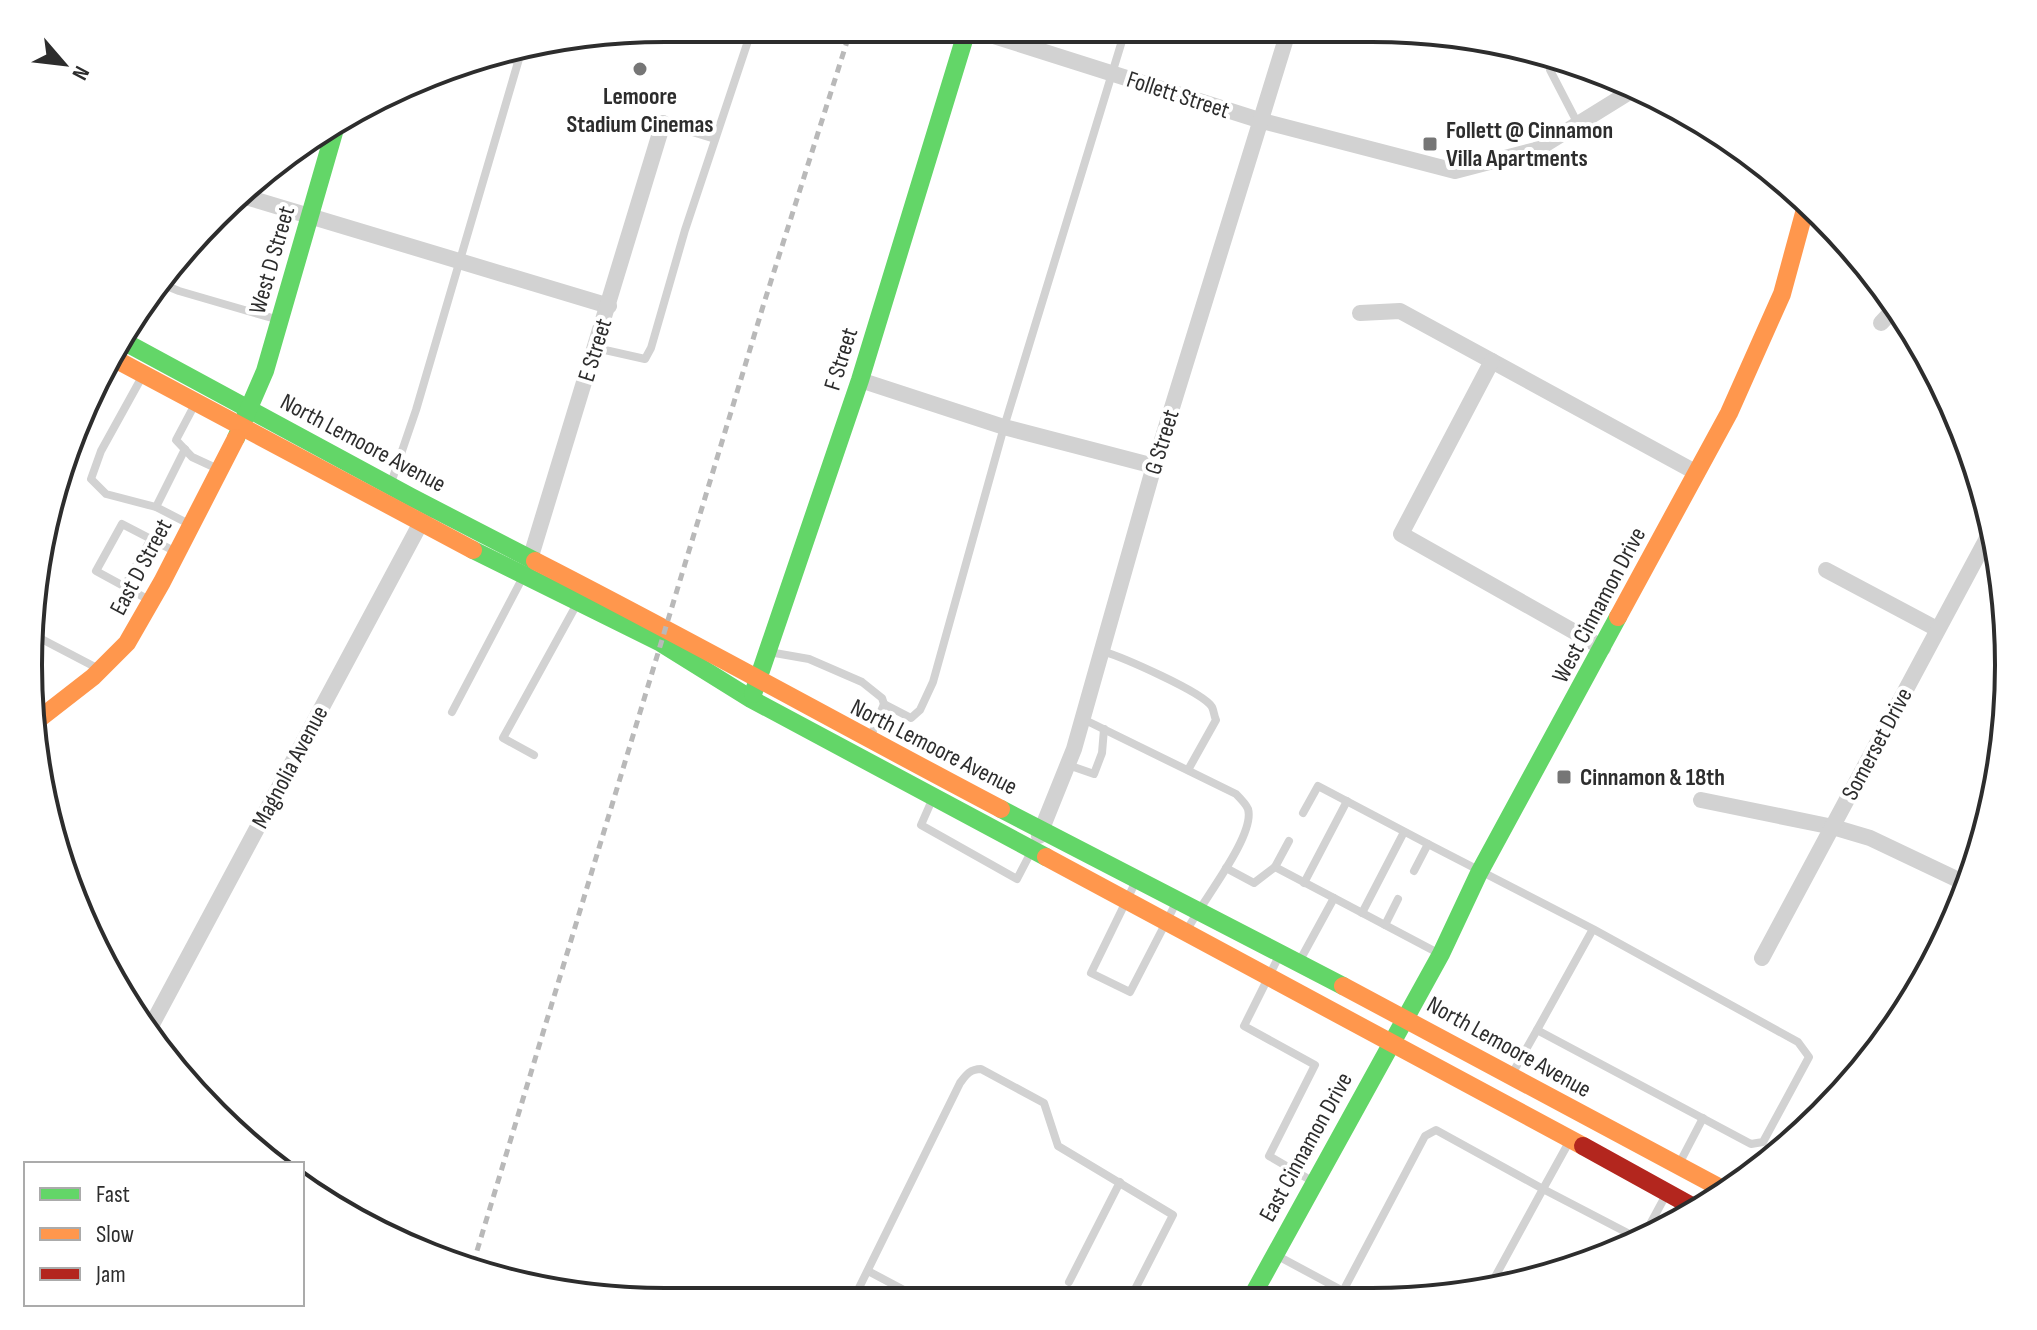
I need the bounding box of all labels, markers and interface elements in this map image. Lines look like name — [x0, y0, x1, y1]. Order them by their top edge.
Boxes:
north arrow — [24, 24, 104, 104]
marker: Lemoore Stadium Cinemas — [631, 60, 649, 78]
text: N — [66, 61, 95, 84]
street label: Follett Street — [1123, 65, 1233, 125]
place label: Lemoore Stadium Cinemas — [566, 82, 714, 139]
place label: Follett @ Cinnamon Villa Apartments — [1446, 116, 1613, 173]
marker: Follett @ Cinnamon Villa Apartments — [1421, 135, 1439, 153]
street label: West D Street — [243, 203, 301, 317]
street label: E Street — [572, 315, 618, 385]
street label: F Street — [818, 324, 864, 394]
street label: North Lemoore Avenue — [275, 387, 451, 499]
street label: G Street — [1138, 406, 1186, 478]
street label: East D Street — [104, 514, 178, 620]
street label: West Cinnamon Drive — [1546, 522, 1652, 688]
street label: Somerset Drive — [1835, 683, 1919, 805]
street label: North Lemoore Avenue — [846, 693, 1022, 801]
street label: Magnolia Avenue — [246, 701, 334, 833]
place label: Cinnamon & 18th — [1580, 763, 1725, 792]
marker: Cinnamon & 18th — [1555, 768, 1573, 786]
street label: North Lemoore Avenue — [1422, 990, 1596, 1104]
street label: East Cinnamon Drive — [1253, 1067, 1359, 1227]
legend — [24, 1162, 304, 1306]
text: Fast — [96, 1180, 130, 1209]
text: Slow — [96, 1220, 134, 1249]
text: Jam — [95, 1260, 126, 1289]

